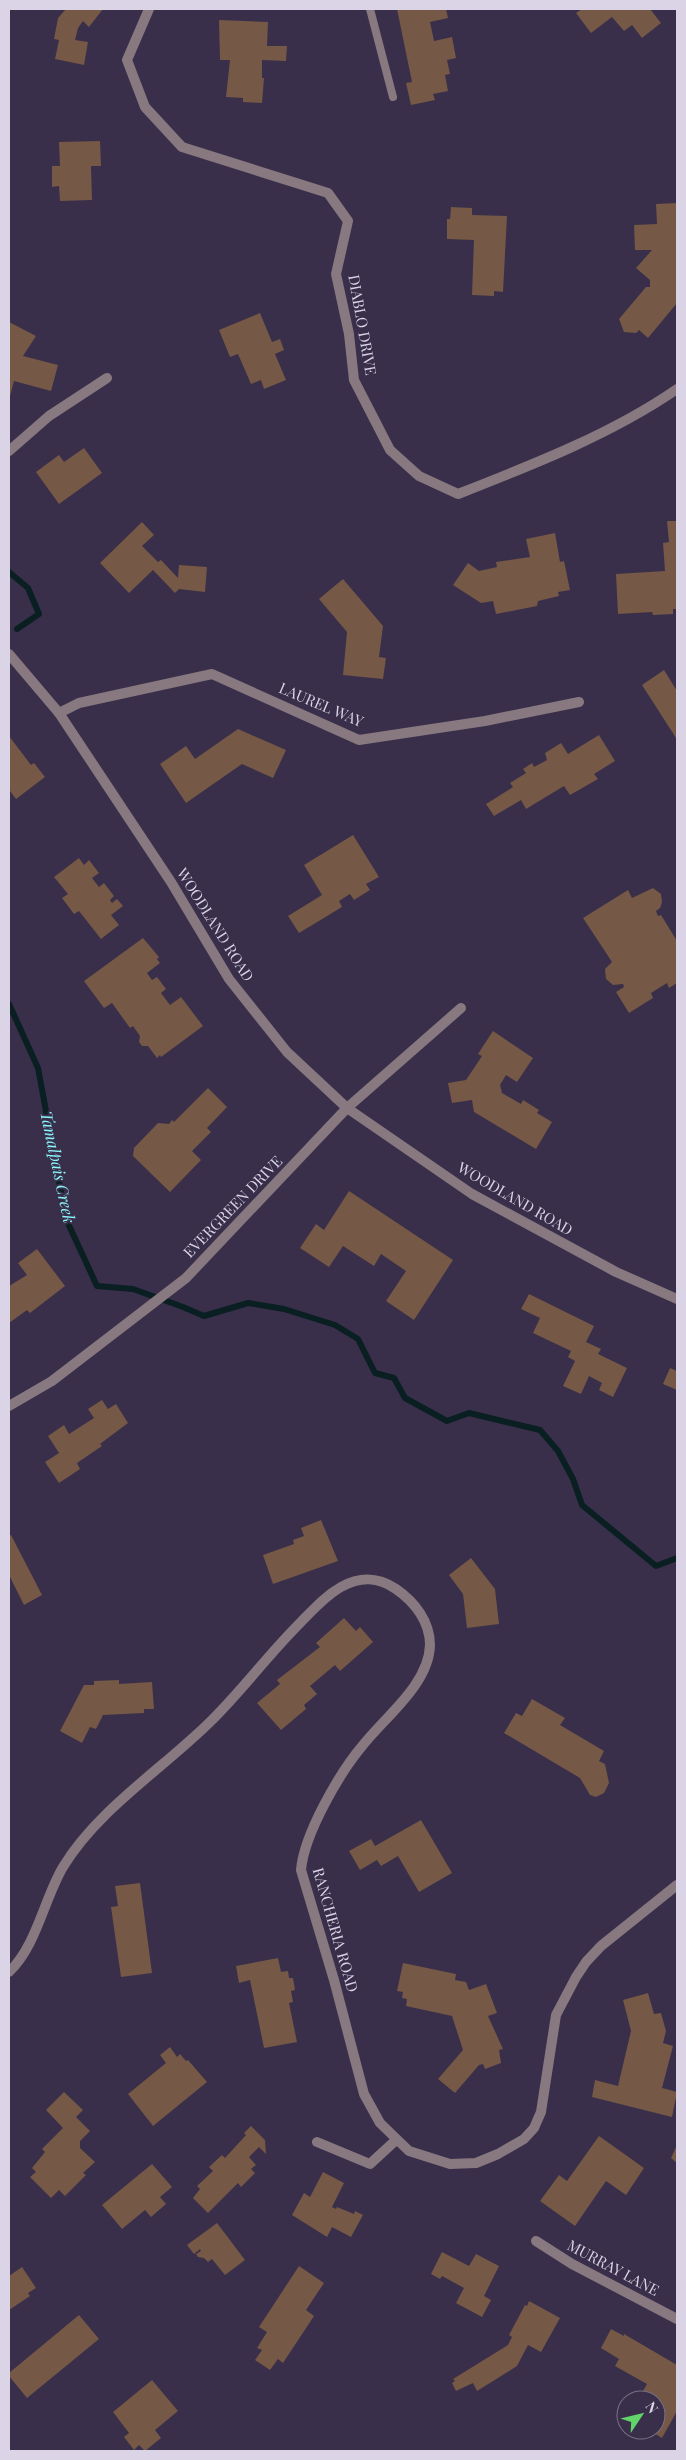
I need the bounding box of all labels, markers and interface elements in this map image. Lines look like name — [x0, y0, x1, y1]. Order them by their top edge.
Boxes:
street label: DIABLO DRIVE — [344, 273, 382, 377]
street label: LAUREL WAY — [276, 677, 367, 731]
street label: WOODLAND ROAD — [172, 863, 259, 985]
water label: Tamalpais Creek — [36, 1109, 81, 1225]
street label: EVERGREEN DRIVE — [178, 1151, 286, 1262]
street label: WOODLAND ROAD — [453, 1156, 577, 1239]
street label: RANCHERIA ROAD — [309, 1865, 363, 1995]
street label: MURRAY LANE — [564, 2235, 663, 2300]
north arrow — [616, 2390, 666, 2440]
text: N — [641, 2398, 663, 2417]

